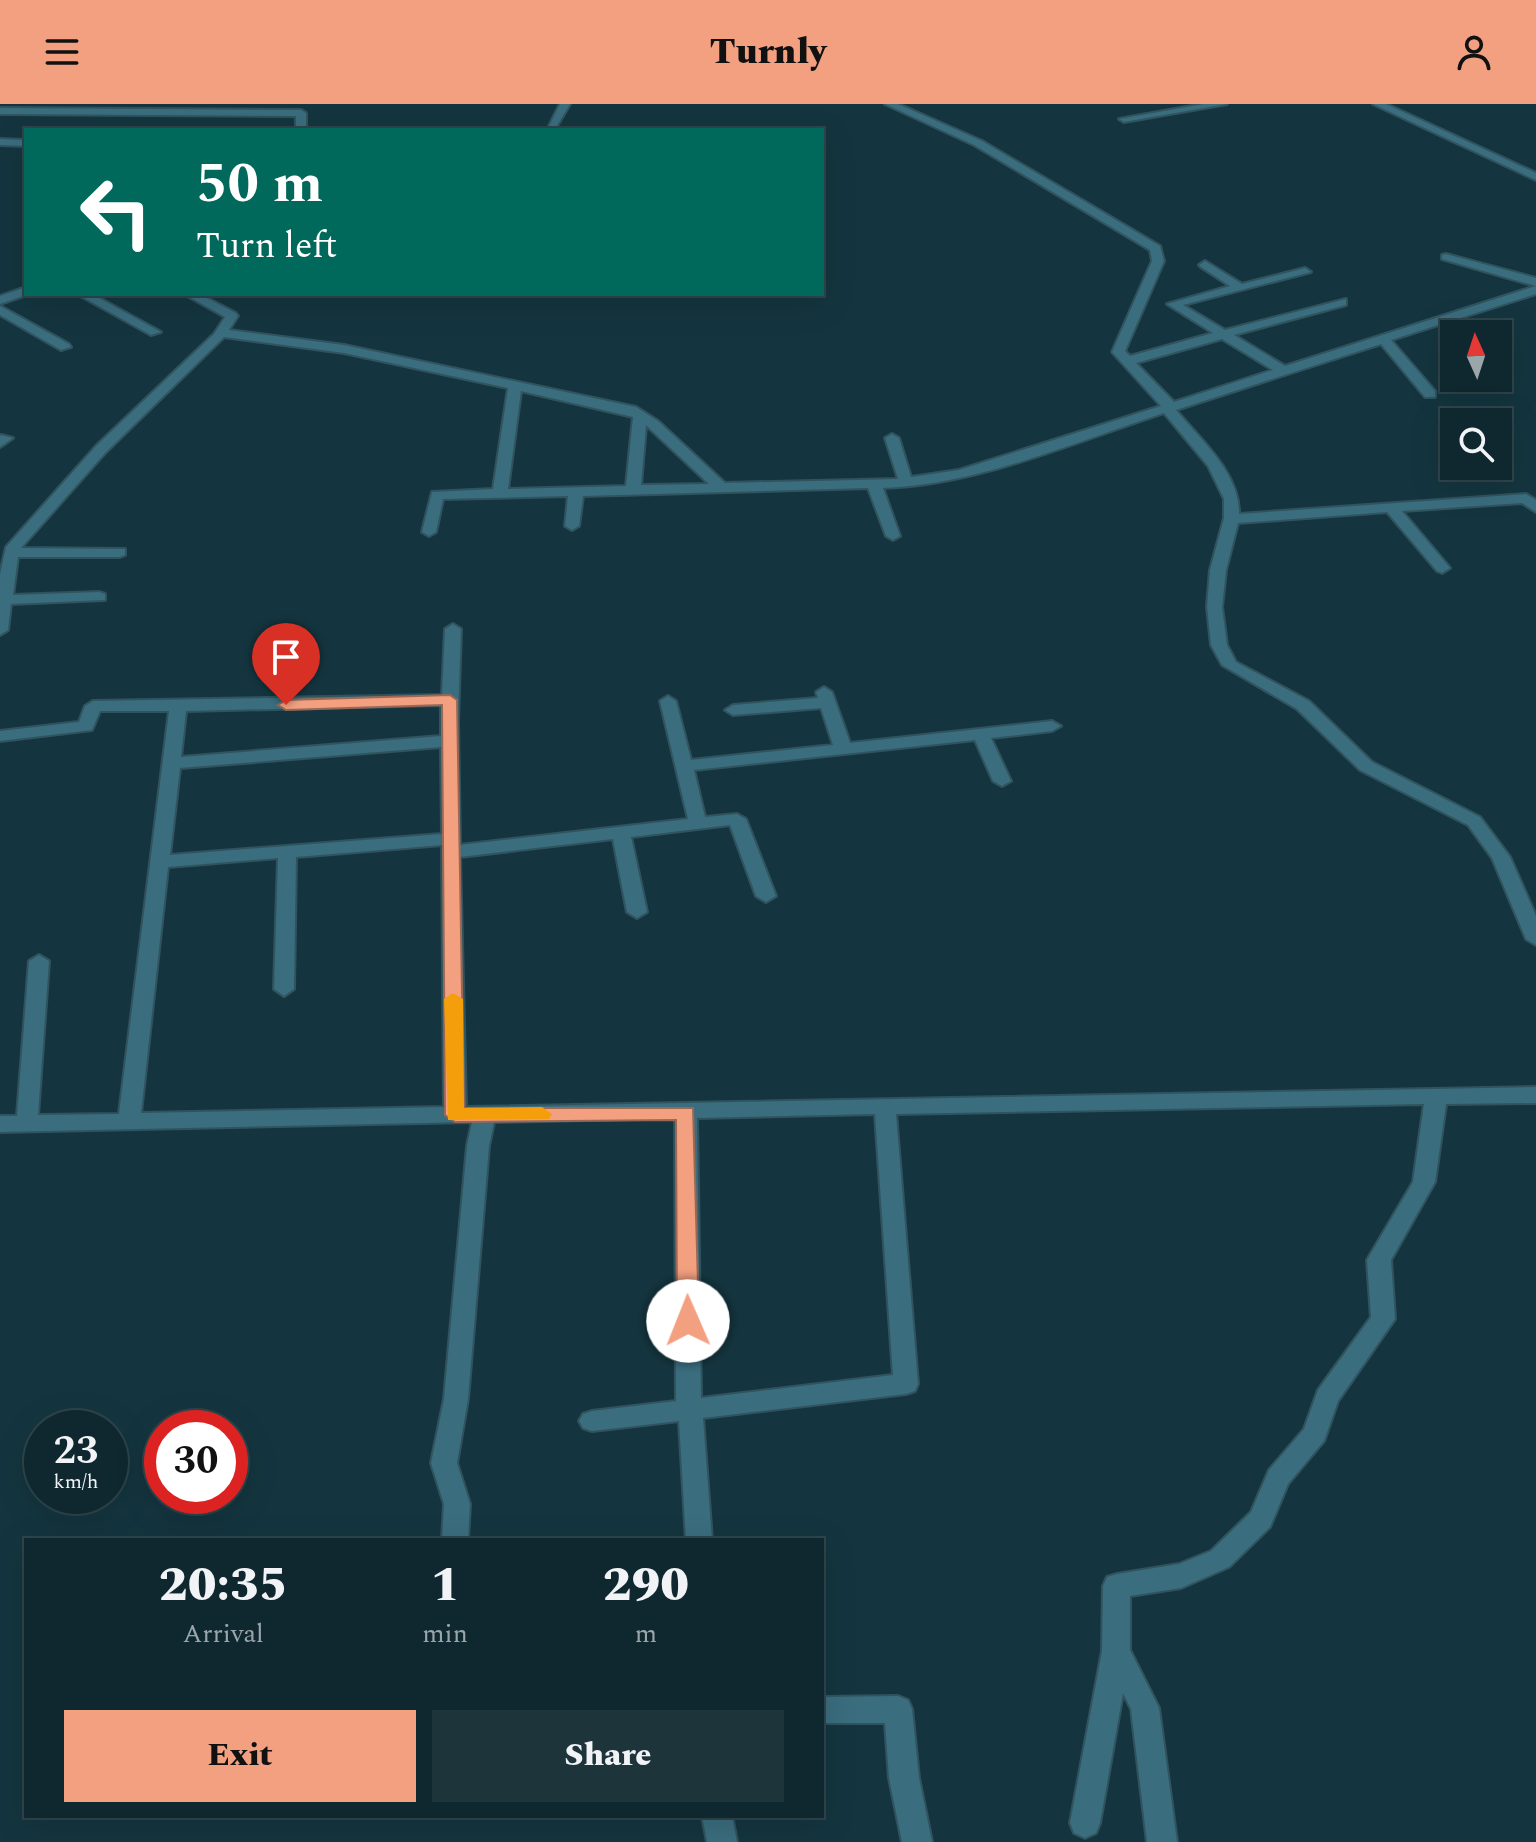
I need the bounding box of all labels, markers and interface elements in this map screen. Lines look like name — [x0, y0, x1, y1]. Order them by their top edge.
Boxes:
text: Turnly — [710, 25, 826, 80]
icon: menu — [40, 30, 84, 74]
icon: person — [1452, 30, 1496, 74]
text: 50 m — [196, 142, 323, 227]
icon: left — [64, 160, 168, 264]
text: Turn left — [196, 219, 337, 274]
north arrow — [1440, 320, 1512, 392]
map controls — [1440, 320, 1512, 480]
button: search — [1440, 408, 1512, 480]
pin — [252, 623, 320, 705]
icon: arrive — [264, 635, 308, 679]
position arrow — [646, 1279, 730, 1363]
speed limit sign: 30 — [144, 1410, 248, 1514]
text: 23 — [54, 1421, 98, 1482]
text: km/h — [54, 1467, 99, 1497]
text: 20:35 — [159, 1549, 288, 1622]
text: 1 — [431, 1549, 460, 1622]
text: 290 — [603, 1549, 689, 1622]
text: Arrival — [183, 1614, 264, 1654]
text: min — [422, 1614, 468, 1654]
text: m — [635, 1614, 657, 1654]
button: Exit — [64, 1710, 416, 1802]
button: Share — [432, 1710, 784, 1802]

